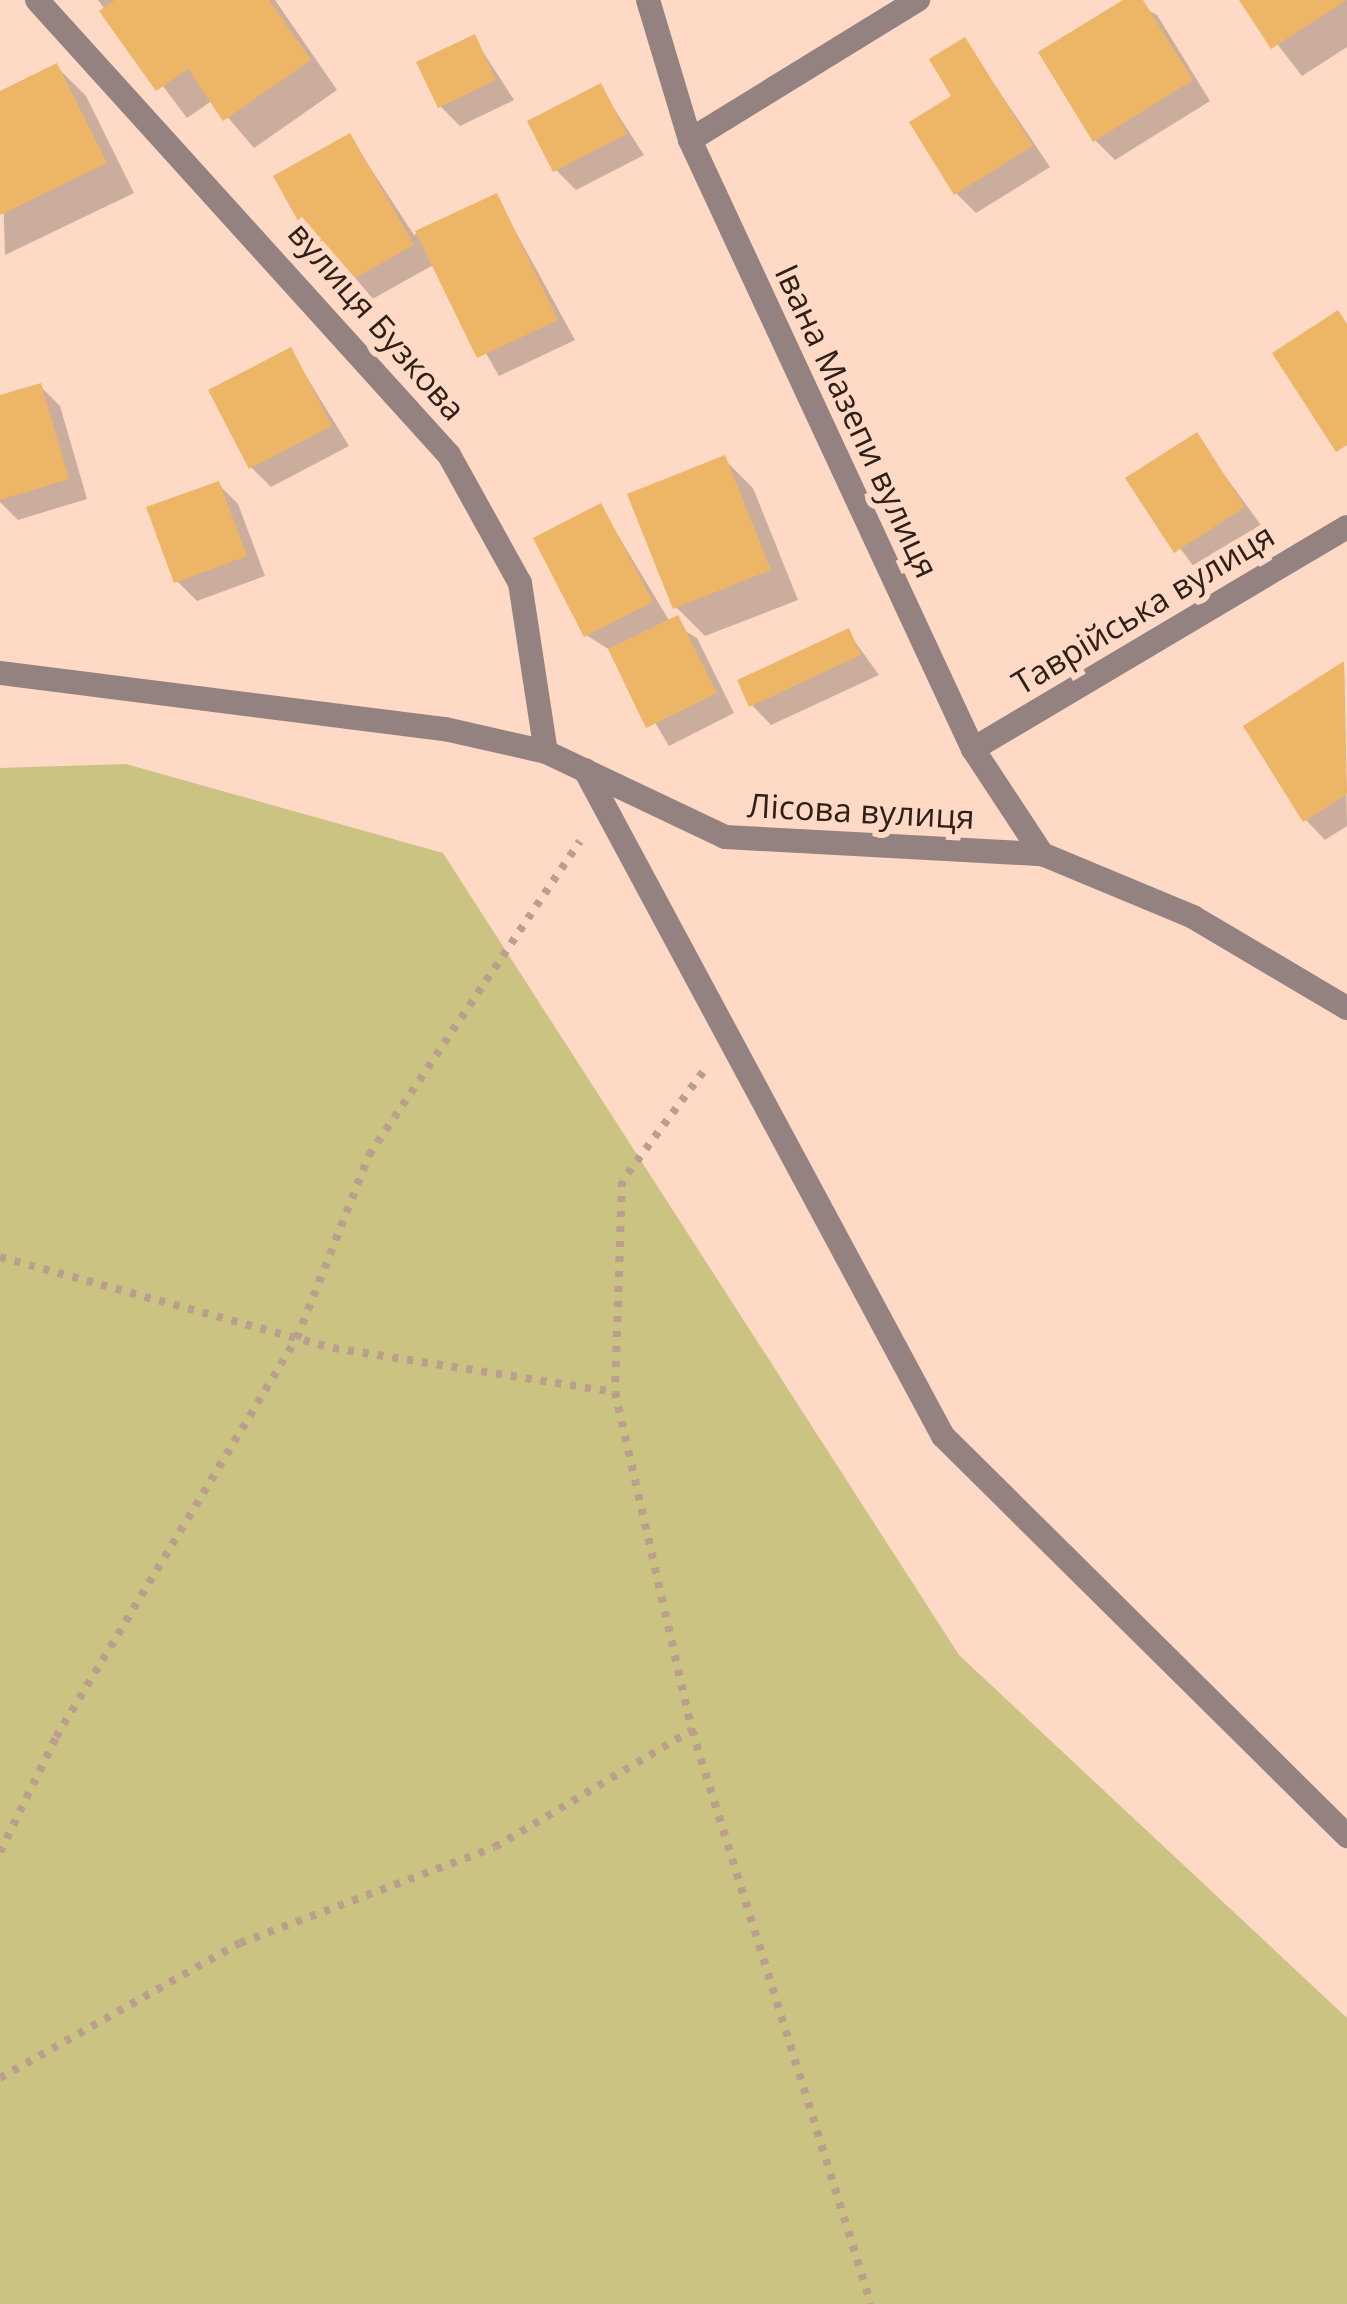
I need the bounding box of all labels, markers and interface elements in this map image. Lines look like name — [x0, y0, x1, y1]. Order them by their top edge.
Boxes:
street label: вулиця Бузкова — [280, 214, 474, 428]
street label: Івана Мазепи вулиця — [767, 258, 947, 584]
street label: Таврійська вулиця — [1005, 515, 1281, 703]
street label: Лісова вулиця — [746, 785, 976, 837]

